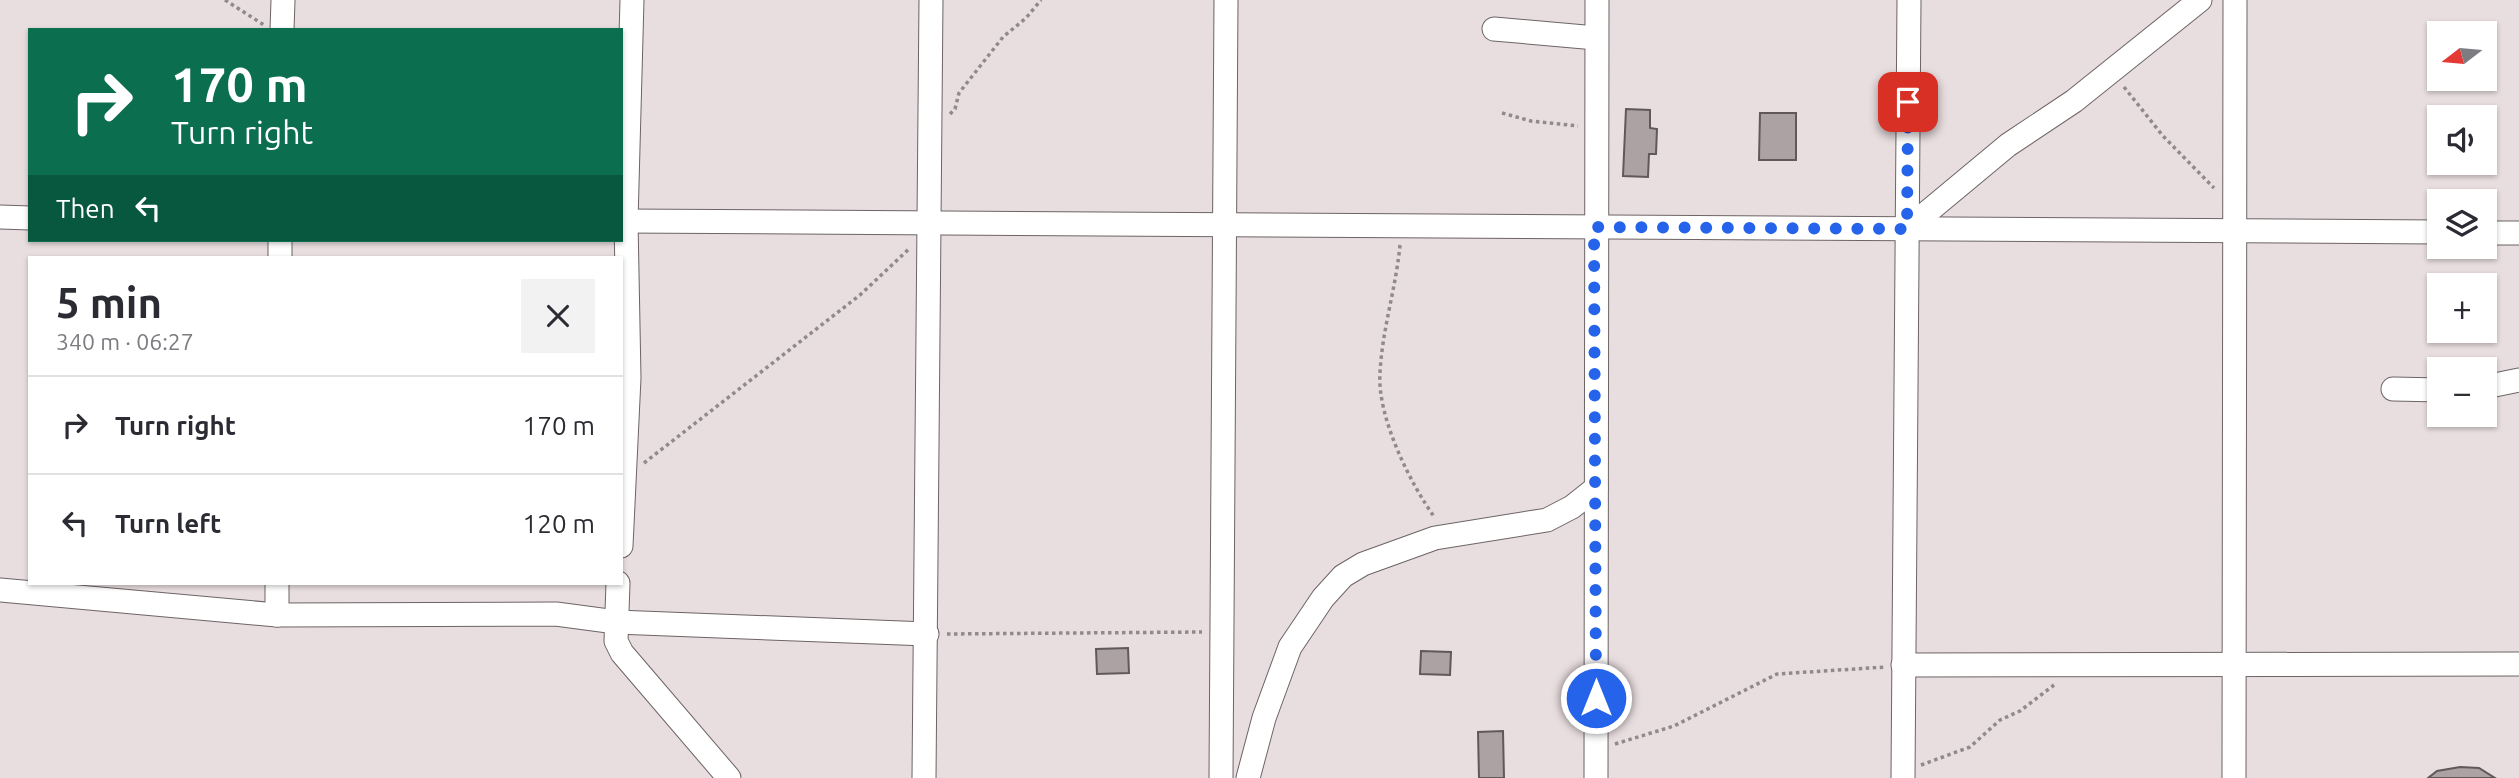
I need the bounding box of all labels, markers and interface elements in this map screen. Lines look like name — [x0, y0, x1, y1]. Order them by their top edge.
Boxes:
north arrow — [2427, 21, 2497, 91]
map controls — [2427, 21, 2497, 427]
icon: right — [56, 56, 147, 147]
text: 170 m — [171, 56, 308, 111]
pin — [1878, 72, 1938, 132]
icon: arrive — [1889, 83, 1927, 121]
button: sound — [2427, 105, 2497, 175]
text: Turn right — [171, 114, 313, 150]
icon: left — [129, 189, 167, 227]
button: layers — [2427, 189, 2497, 259]
text: Then — [56, 194, 115, 223]
button: + — [2427, 273, 2497, 343]
text: 5 min — [56, 279, 162, 326]
button: close — [521, 279, 595, 353]
text: 340 m · 06:27 — [56, 329, 194, 354]
button: − — [2427, 357, 2497, 427]
icon: right — [56, 406, 94, 444]
text: Turn right — [115, 411, 236, 440]
text: 170 m — [523, 411, 595, 440]
icon: left — [56, 504, 94, 542]
text: Turn left — [115, 509, 221, 538]
text: 120 m — [523, 509, 595, 538]
position arrow — [1559, 661, 1633, 735]

